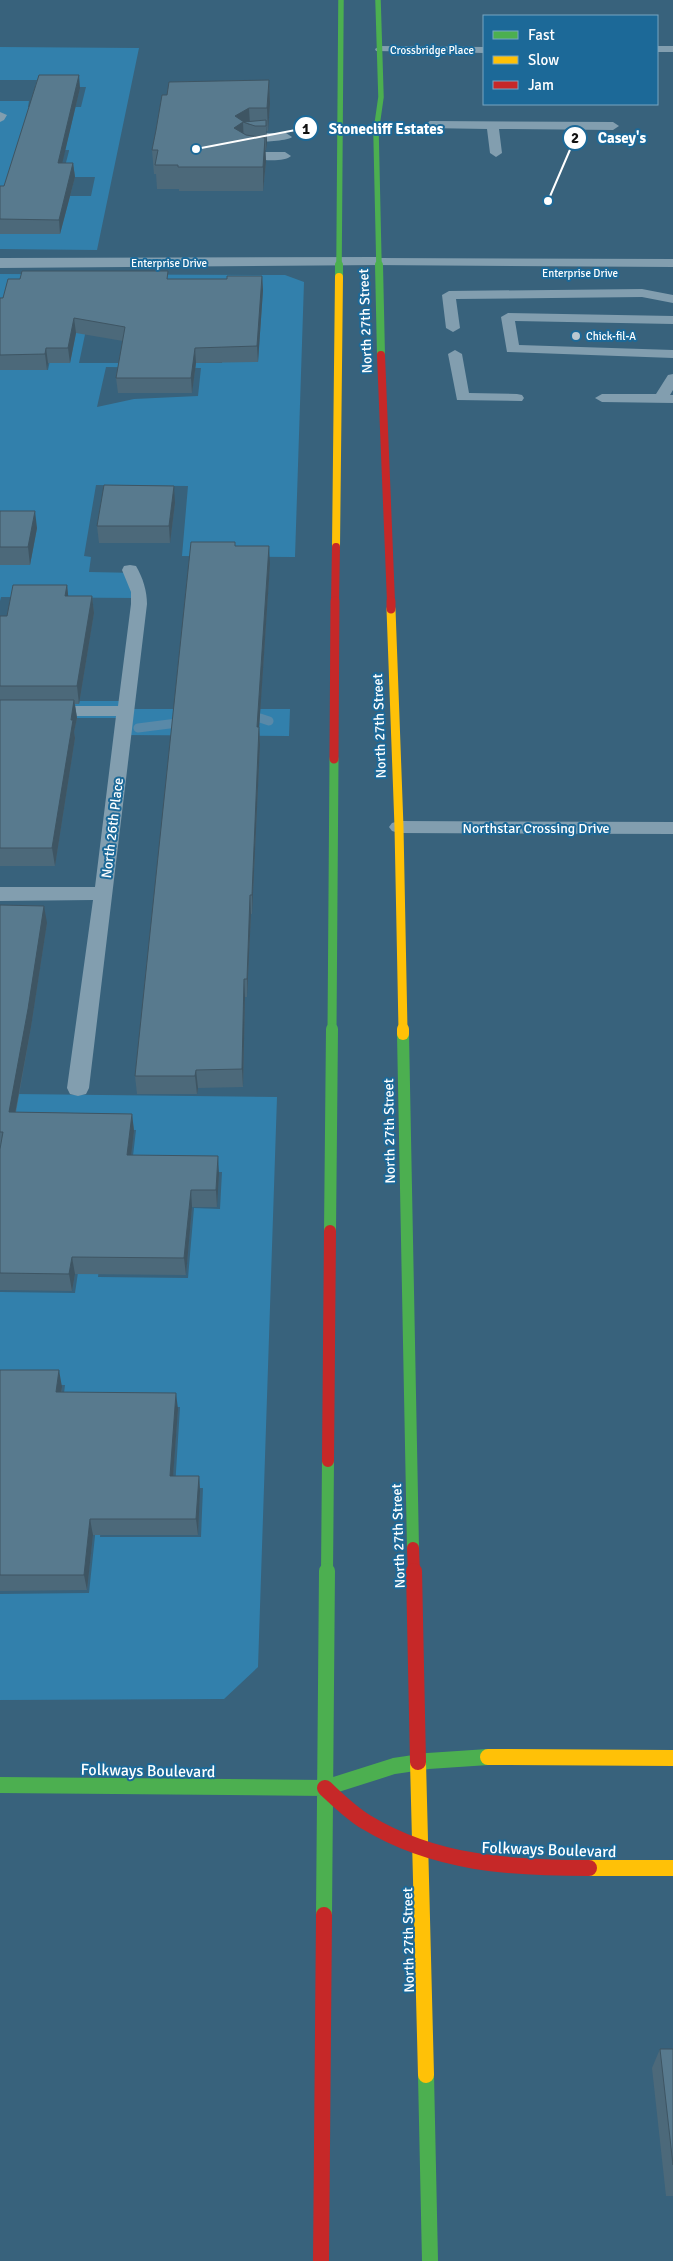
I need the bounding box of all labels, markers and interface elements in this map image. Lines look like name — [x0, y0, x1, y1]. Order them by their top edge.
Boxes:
legend — [483, 15, 658, 105]
text: Fast — [528, 26, 555, 44]
street label: Crossbridge Place — [390, 44, 474, 57]
text: Slow — [528, 51, 559, 69]
text: Jam — [528, 76, 554, 94]
callout: Stonecliff Estates — [294, 113, 453, 143]
text: 1 — [302, 120, 310, 138]
text: Stonecliff Estates — [329, 120, 444, 138]
callout: Casey's — [562, 123, 656, 153]
text: 2 — [571, 129, 579, 147]
text: Casey's — [598, 129, 647, 147]
street label: Enterprise Drive — [131, 257, 207, 270]
street label: Enterprise Drive — [542, 267, 618, 280]
street label: North 27th Street — [355, 268, 376, 374]
marker: Chick-fil-A — [570, 330, 582, 342]
place label: Chick-fil-A — [586, 330, 636, 343]
street label: North 27th Street — [369, 673, 390, 779]
street label: North 26th Place — [98, 777, 127, 879]
street label: Northstar Crossing Drive — [462, 820, 610, 837]
street label: North 27th Street — [380, 1078, 399, 1184]
street label: North 27th Street — [388, 1483, 409, 1589]
street label: Folkways Boulevard — [80, 1760, 216, 1782]
street label: Folkways Boulevard — [481, 1838, 617, 1862]
street label: North 27th Street — [399, 1887, 418, 1993]

